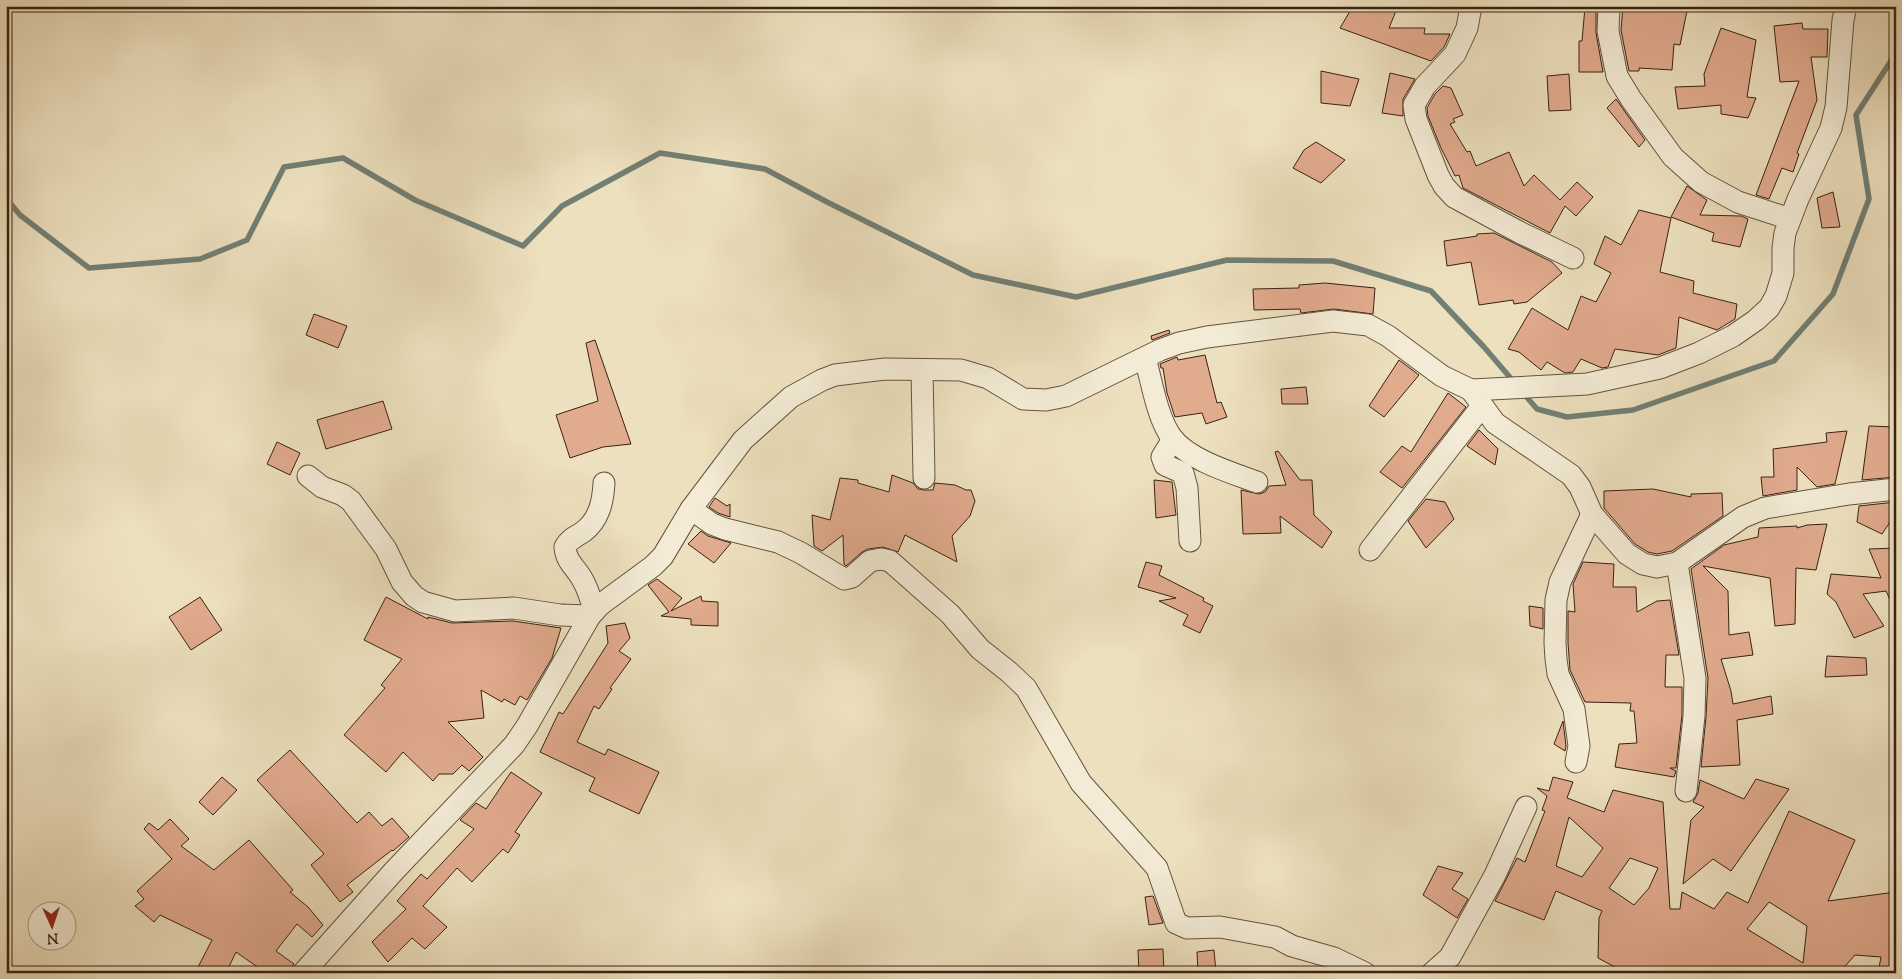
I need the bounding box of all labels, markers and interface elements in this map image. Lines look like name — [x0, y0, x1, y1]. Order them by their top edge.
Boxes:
north arrow — [28, 902, 78, 952]
text: N — [46, 927, 59, 947]

